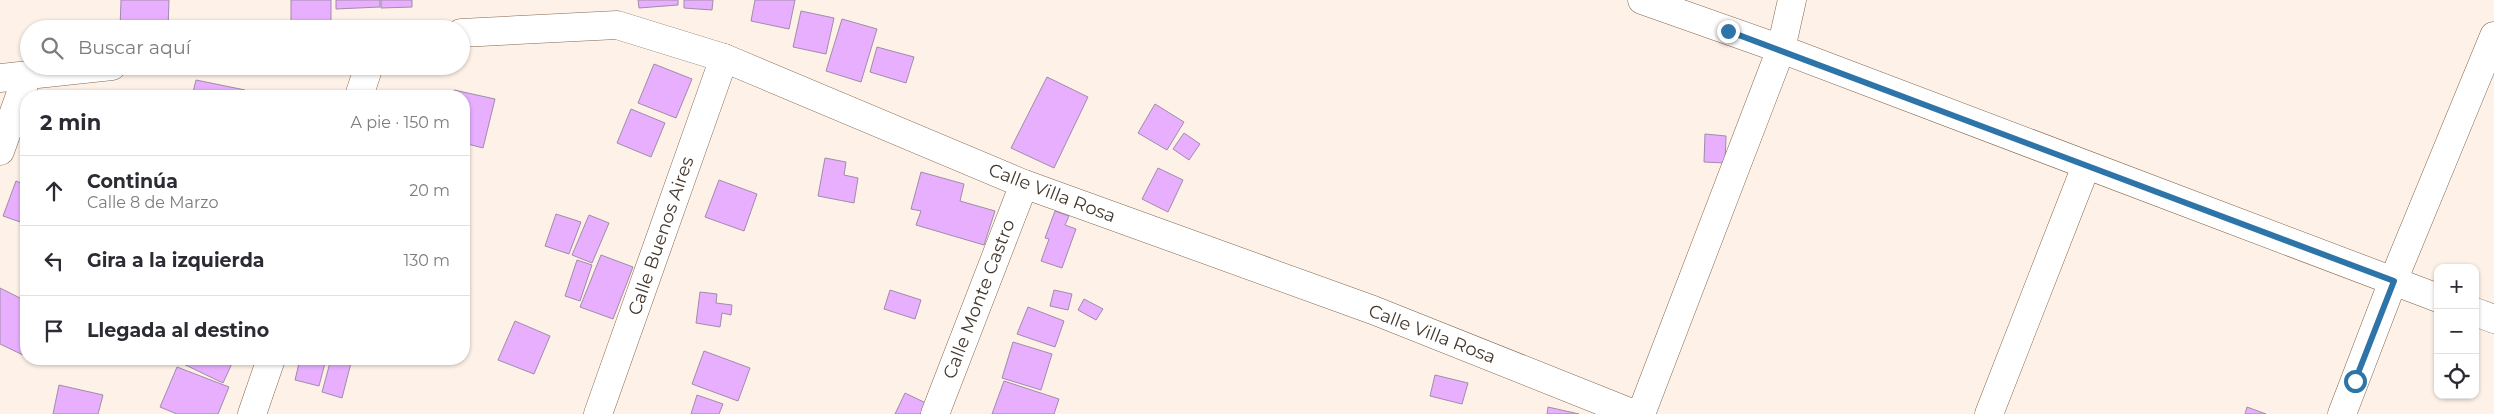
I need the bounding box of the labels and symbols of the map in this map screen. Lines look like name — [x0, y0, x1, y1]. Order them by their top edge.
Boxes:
route end — [1717, 20, 1740, 43]
street label: Calle Buenos Aires — [624, 154, 699, 318]
street label: Calle Villa Rosa — [985, 159, 1119, 227]
street label: Calle Monte Castro — [938, 216, 1020, 382]
street label: Calle Villa Rosa — [1365, 300, 1499, 368]
route start — [2344, 370, 2367, 393]

